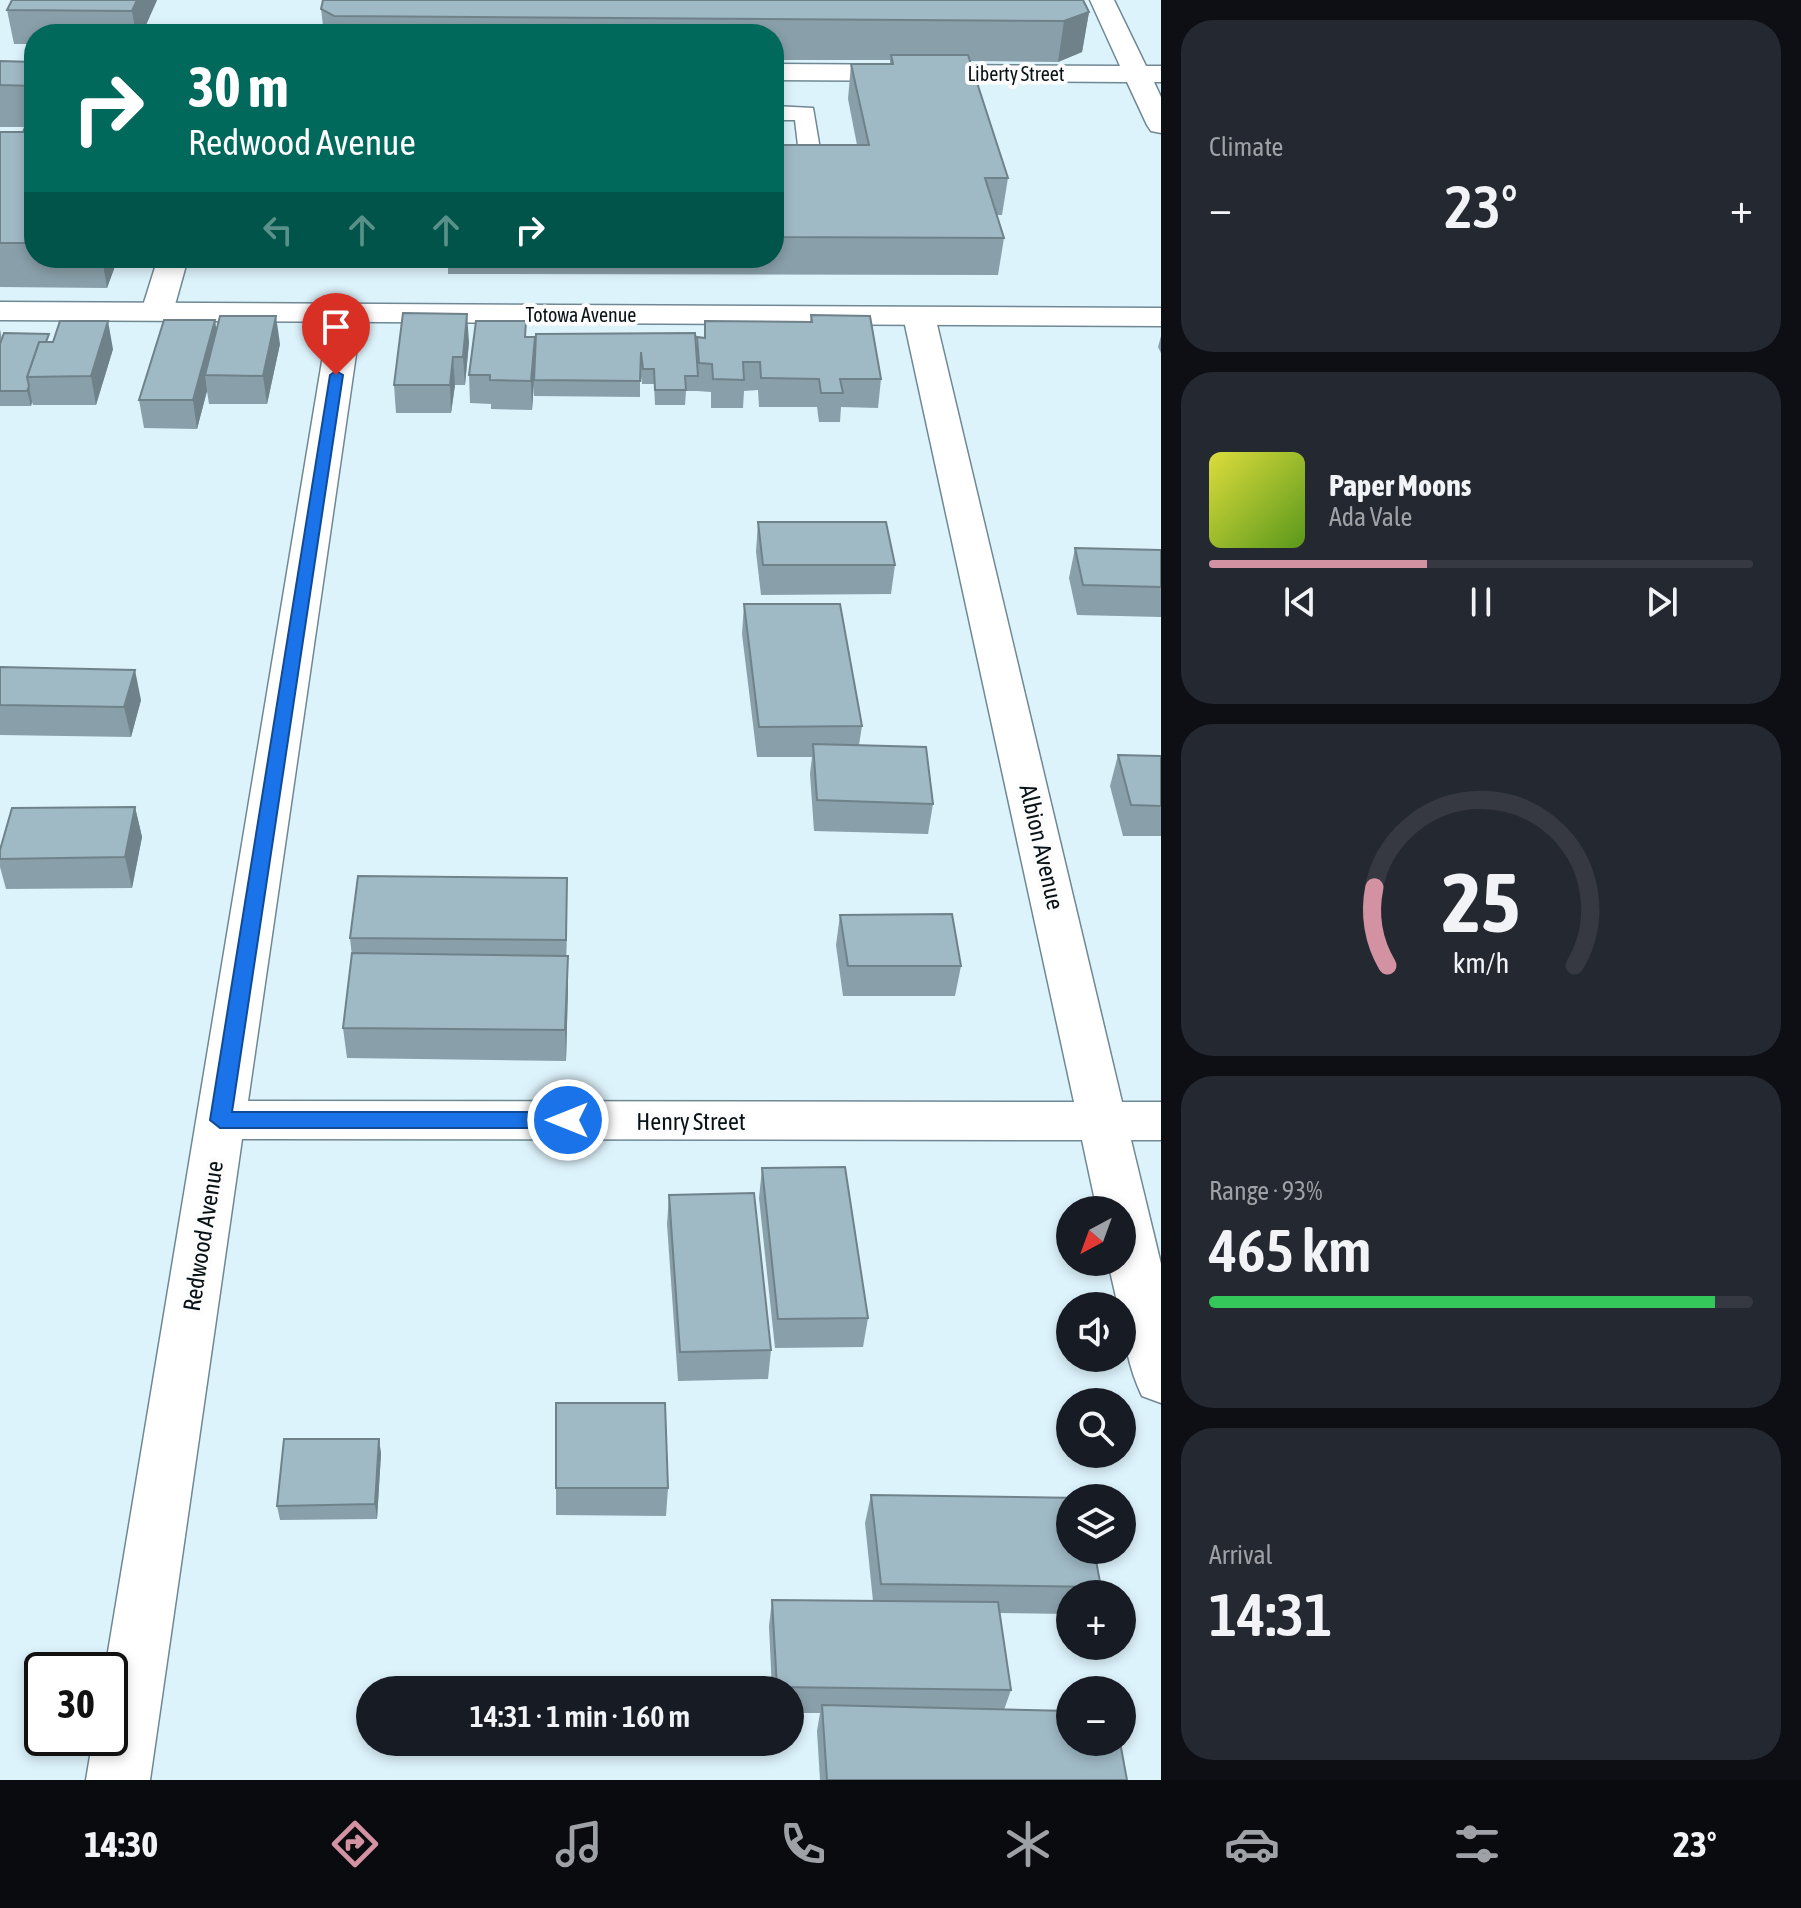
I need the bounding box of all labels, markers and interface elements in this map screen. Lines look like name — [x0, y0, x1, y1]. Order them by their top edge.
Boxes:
text: 30 m — [188, 55, 289, 119]
icon: right — [56, 56, 160, 160]
street label: Liberty Street — [967, 62, 1065, 85]
text: Redwood Avenue — [188, 121, 416, 163]
text: Climate — [1209, 132, 1283, 162]
text: 23° — [1445, 172, 1517, 241]
text: − — [1209, 182, 1232, 232]
text: + — [1730, 182, 1753, 232]
icon: left — [256, 208, 300, 252]
icon: ahead — [340, 208, 384, 252]
icon: ahead — [424, 208, 468, 252]
icon: right — [508, 208, 552, 252]
pin — [302, 293, 370, 375]
street label: Totowa Avenue — [526, 303, 636, 326]
icon: arrive — [314, 305, 358, 349]
text: Paper Moons — [1329, 468, 1471, 502]
text: Ada Vale — [1329, 502, 1412, 532]
icon: previous — [1278, 580, 1322, 624]
icon: pause — [1459, 580, 1503, 624]
icon: next — [1640, 580, 1684, 624]
street label: Albion Avenue — [1014, 782, 1070, 912]
text: 25 — [1442, 854, 1520, 950]
text: km/h — [1453, 946, 1509, 979]
position arrow — [526, 1078, 610, 1162]
street label: Henry Street — [636, 1108, 746, 1135]
street label: Redwood Avenue — [178, 1159, 228, 1313]
text: Range · 93% — [1209, 1176, 1322, 1206]
north arrow — [1056, 1196, 1136, 1276]
map controls — [1056, 1196, 1136, 1756]
text: 465 km — [1209, 1216, 1371, 1285]
button: sound — [1056, 1292, 1136, 1372]
button: search — [1056, 1388, 1136, 1468]
button: layers — [1056, 1484, 1136, 1564]
text: Arrival — [1209, 1540, 1273, 1570]
button: + — [1056, 1580, 1136, 1660]
text: 14:31 — [1209, 1580, 1332, 1649]
speed limit sign: 30 — [24, 1652, 128, 1756]
button: − — [1056, 1676, 1136, 1756]
text: 14:31 · 1 min · 160 m — [470, 1699, 690, 1733]
icon: directions — [327, 1816, 383, 1872]
icon: music — [551, 1816, 607, 1872]
icon: phone — [775, 1816, 831, 1872]
icon: climate — [1000, 1816, 1056, 1872]
icon: car — [1224, 1816, 1280, 1872]
icon: filters — [1449, 1816, 1505, 1872]
text: 14:30 — [84, 1823, 158, 1865]
text: 23° — [1673, 1823, 1717, 1865]

